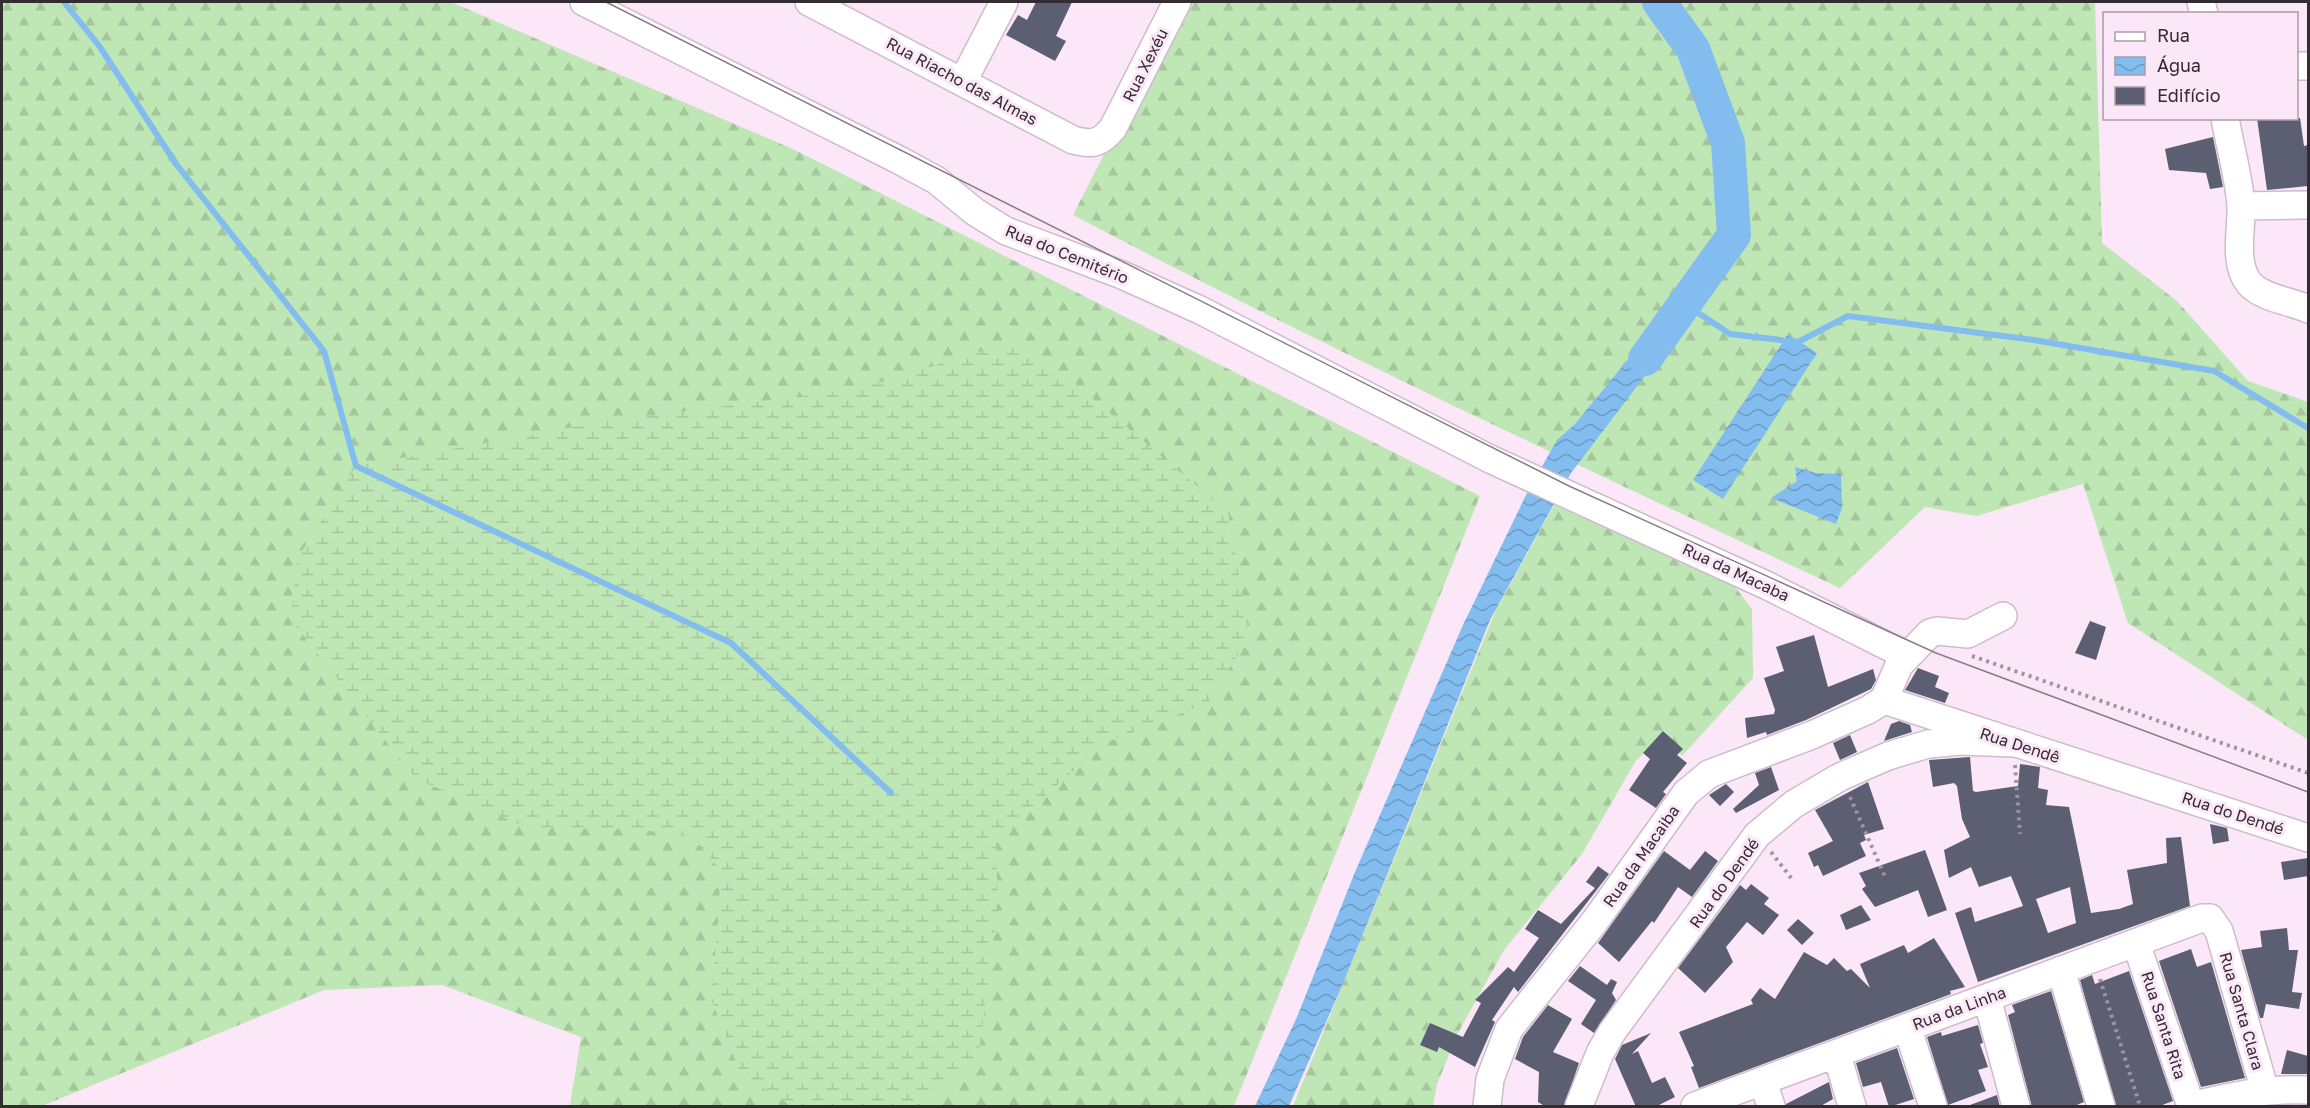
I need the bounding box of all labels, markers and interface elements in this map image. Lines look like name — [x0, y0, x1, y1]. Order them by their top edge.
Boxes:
legend — [2103, 12, 2298, 120]
text: Rua — [2157, 24, 2190, 46]
street label: Rua Xexéu — [1118, 25, 1172, 105]
street label: Rua Riacho das Almas — [883, 33, 1041, 129]
text: Água — [2157, 54, 2201, 76]
text: Edifício — [2157, 84, 2221, 106]
street label: Rua do Cemitério — [1002, 220, 1132, 288]
street label: Rua da Macaba — [1679, 539, 1793, 605]
street label: Rua Dendê — [1978, 723, 2062, 767]
street label: Rua do Dendé — [2179, 787, 2287, 839]
street label: Rua da Macaiba — [1598, 801, 1684, 911]
street label: Rua do Dendé — [1685, 834, 1763, 932]
street label: Rua Santa Clara — [2216, 950, 2268, 1072]
street label: Rua Santa Rita — [2137, 969, 2191, 1081]
street label: Rua da Linha — [1909, 982, 2009, 1034]

